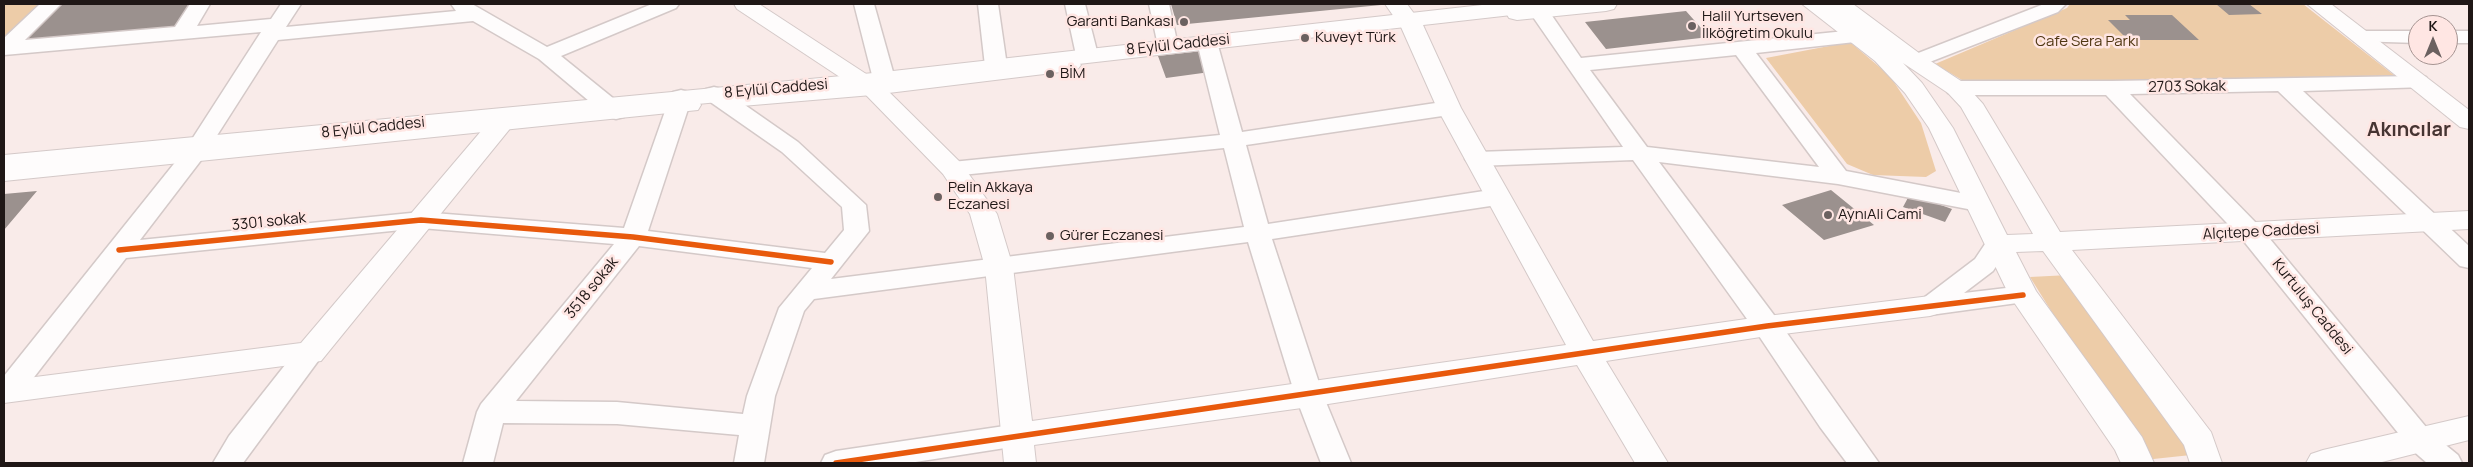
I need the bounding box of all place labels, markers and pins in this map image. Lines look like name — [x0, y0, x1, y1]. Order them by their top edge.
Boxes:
place label: Halil Yurtseven İlköğretim Okulu — [1702, 8, 1813, 43]
place label: Garanti Bankası — [1067, 13, 1174, 31]
marker: Garanti Bankası — [1178, 16, 1190, 28]
marker: Halil Yurtseven İlköğretim Okulu — [1686, 20, 1698, 32]
place label: Kuveyt Türk — [1315, 29, 1396, 47]
marker: Kuveyt Türk — [1299, 32, 1311, 44]
place label: BİM — [1060, 65, 1085, 83]
marker: BİM — [1044, 68, 1056, 80]
place label: Pelin Akkaya Eczanesi — [948, 179, 1033, 214]
marker: Pelin Akkaya Eczanesi — [932, 191, 944, 203]
place label: AynıAli Cami — [1838, 206, 1922, 224]
marker: AynıAli Cami — [1822, 209, 1834, 221]
place label: Gürer Eczanesi — [1060, 227, 1164, 245]
marker: Gürer Eczanesi — [1044, 230, 1056, 242]

